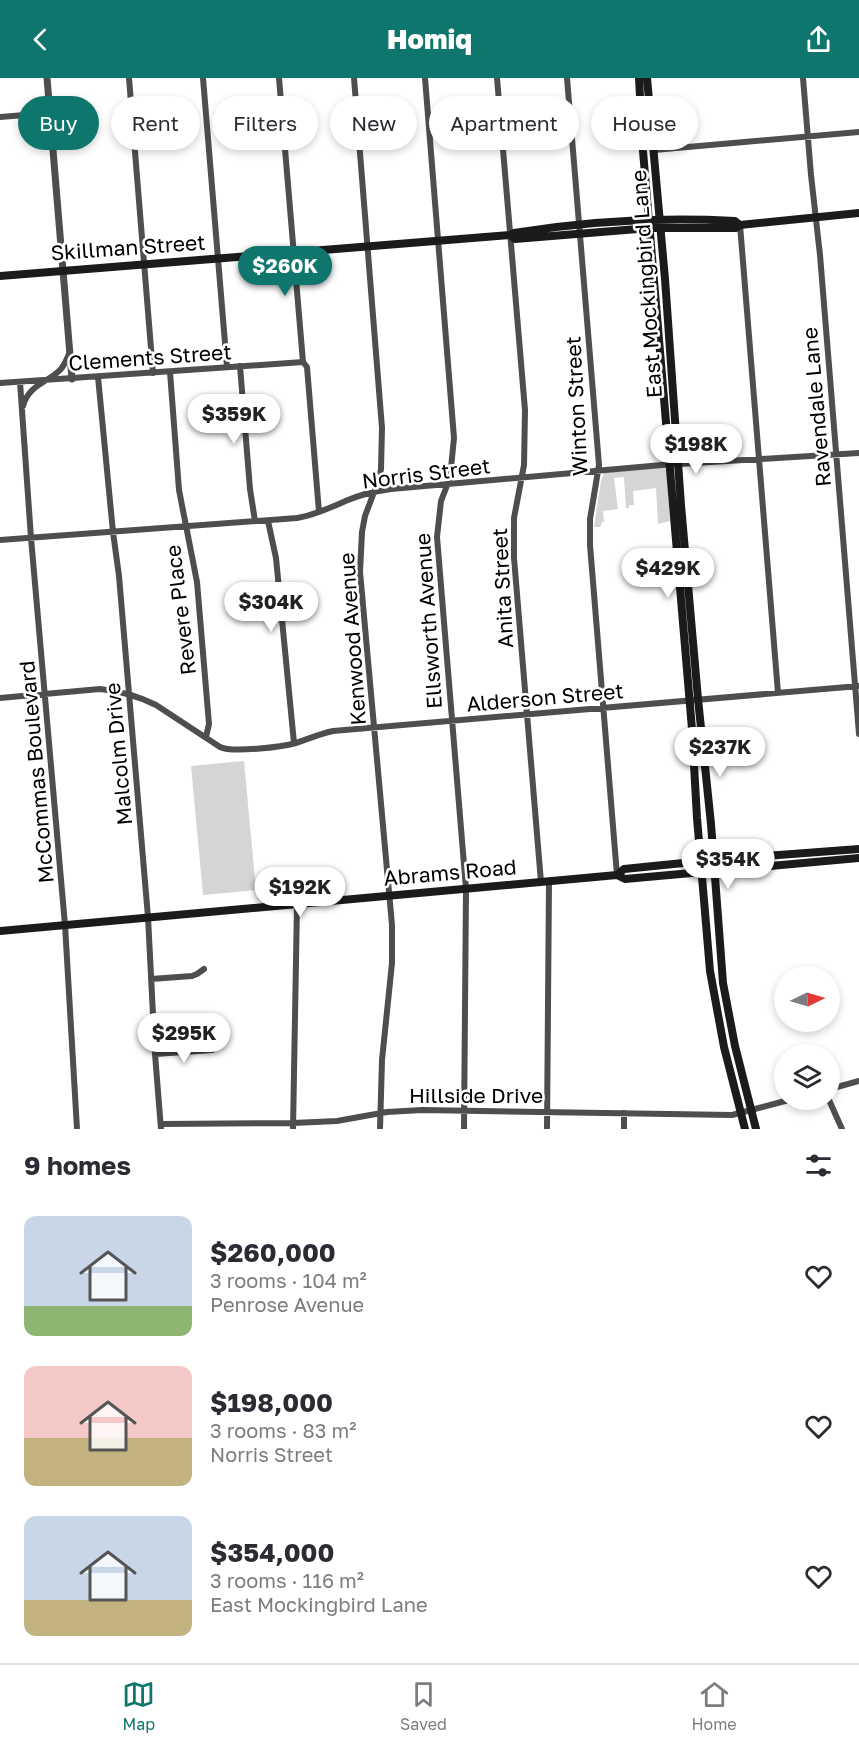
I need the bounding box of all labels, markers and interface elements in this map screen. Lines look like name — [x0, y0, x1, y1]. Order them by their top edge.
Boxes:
icon: back — [24, 23, 57, 56]
text: Homiq — [387, 23, 472, 55]
icon: share — [802, 23, 835, 56]
chip: Buy — [18, 96, 99, 150]
chip: Rent — [111, 96, 200, 150]
chip: Filters — [212, 96, 318, 150]
chip: New — [330, 96, 417, 150]
chip: Apartment — [429, 96, 579, 150]
chip: House — [591, 96, 698, 150]
street label: East Mockingbird Lane — [625, 169, 667, 399]
street label: Skillman Street — [50, 229, 206, 265]
pin: $260K — [243, 246, 327, 297]
text: $260K — [252, 253, 318, 277]
street label: Ravendale Lane — [796, 326, 836, 488]
street label: Winton Street — [559, 336, 593, 476]
street label: Clements Street — [68, 338, 232, 376]
pin: $359K — [192, 394, 276, 445]
text: $359K — [202, 401, 267, 425]
pin: $198K — [654, 424, 738, 475]
text: $198K — [664, 431, 728, 455]
street label: Norris Street — [360, 452, 492, 494]
street label: Anita Street — [486, 527, 518, 649]
street label: Ellsworth Avenue — [409, 532, 447, 710]
street label: Revere Place — [159, 544, 201, 676]
pin: $429K — [626, 548, 710, 599]
street label: Kenwood Avenue — [333, 552, 371, 726]
text: $429K — [635, 555, 701, 579]
pin: $304K — [229, 582, 313, 633]
text: $304K — [238, 589, 304, 613]
street label: McCommas Boulevard — [13, 660, 59, 884]
street label: Alderson Street — [465, 677, 625, 717]
street label: Malcolm Drive — [99, 682, 137, 826]
pin: $237K — [678, 727, 762, 778]
text: $237K — [688, 734, 752, 758]
pin: $354K — [686, 839, 770, 890]
text: $354K — [696, 846, 760, 870]
street label: Abrams Road — [382, 853, 518, 891]
pin: $192K — [258, 867, 342, 918]
text: $192K — [268, 874, 332, 898]
north arrow — [774, 966, 840, 1032]
map controls — [774, 966, 840, 1110]
pin: $295K — [142, 1013, 226, 1064]
text: $295K — [152, 1020, 217, 1044]
button: layers — [774, 1044, 840, 1110]
street label: Hillside Drive — [409, 1082, 543, 1108]
icon: filters — [802, 1149, 835, 1182]
text: 9 homes — [24, 1150, 131, 1181]
text: $260,000 — [210, 1237, 336, 1268]
icon: home — [72, 1240, 144, 1312]
icon: heart — [802, 1260, 835, 1293]
text: 3 rooms · 104 m² — [210, 1268, 367, 1292]
text: Penrose Avenue — [210, 1292, 364, 1316]
text: $198,000 — [210, 1387, 333, 1418]
icon: home — [72, 1390, 144, 1462]
icon: heart — [802, 1410, 835, 1443]
text: 3 rooms · 83 m² — [210, 1418, 356, 1442]
text: Norris Street — [210, 1442, 333, 1466]
text: $354,000 — [210, 1537, 334, 1568]
icon: home — [72, 1540, 144, 1612]
icon: heart — [802, 1560, 835, 1593]
text: 3 rooms · 116 m² — [210, 1568, 364, 1592]
text: East Mockingbird Lane — [210, 1592, 428, 1616]
tab: Map — [122, 1678, 155, 1734]
tab: Saved — [400, 1678, 447, 1734]
tab: Home — [691, 1678, 737, 1734]

